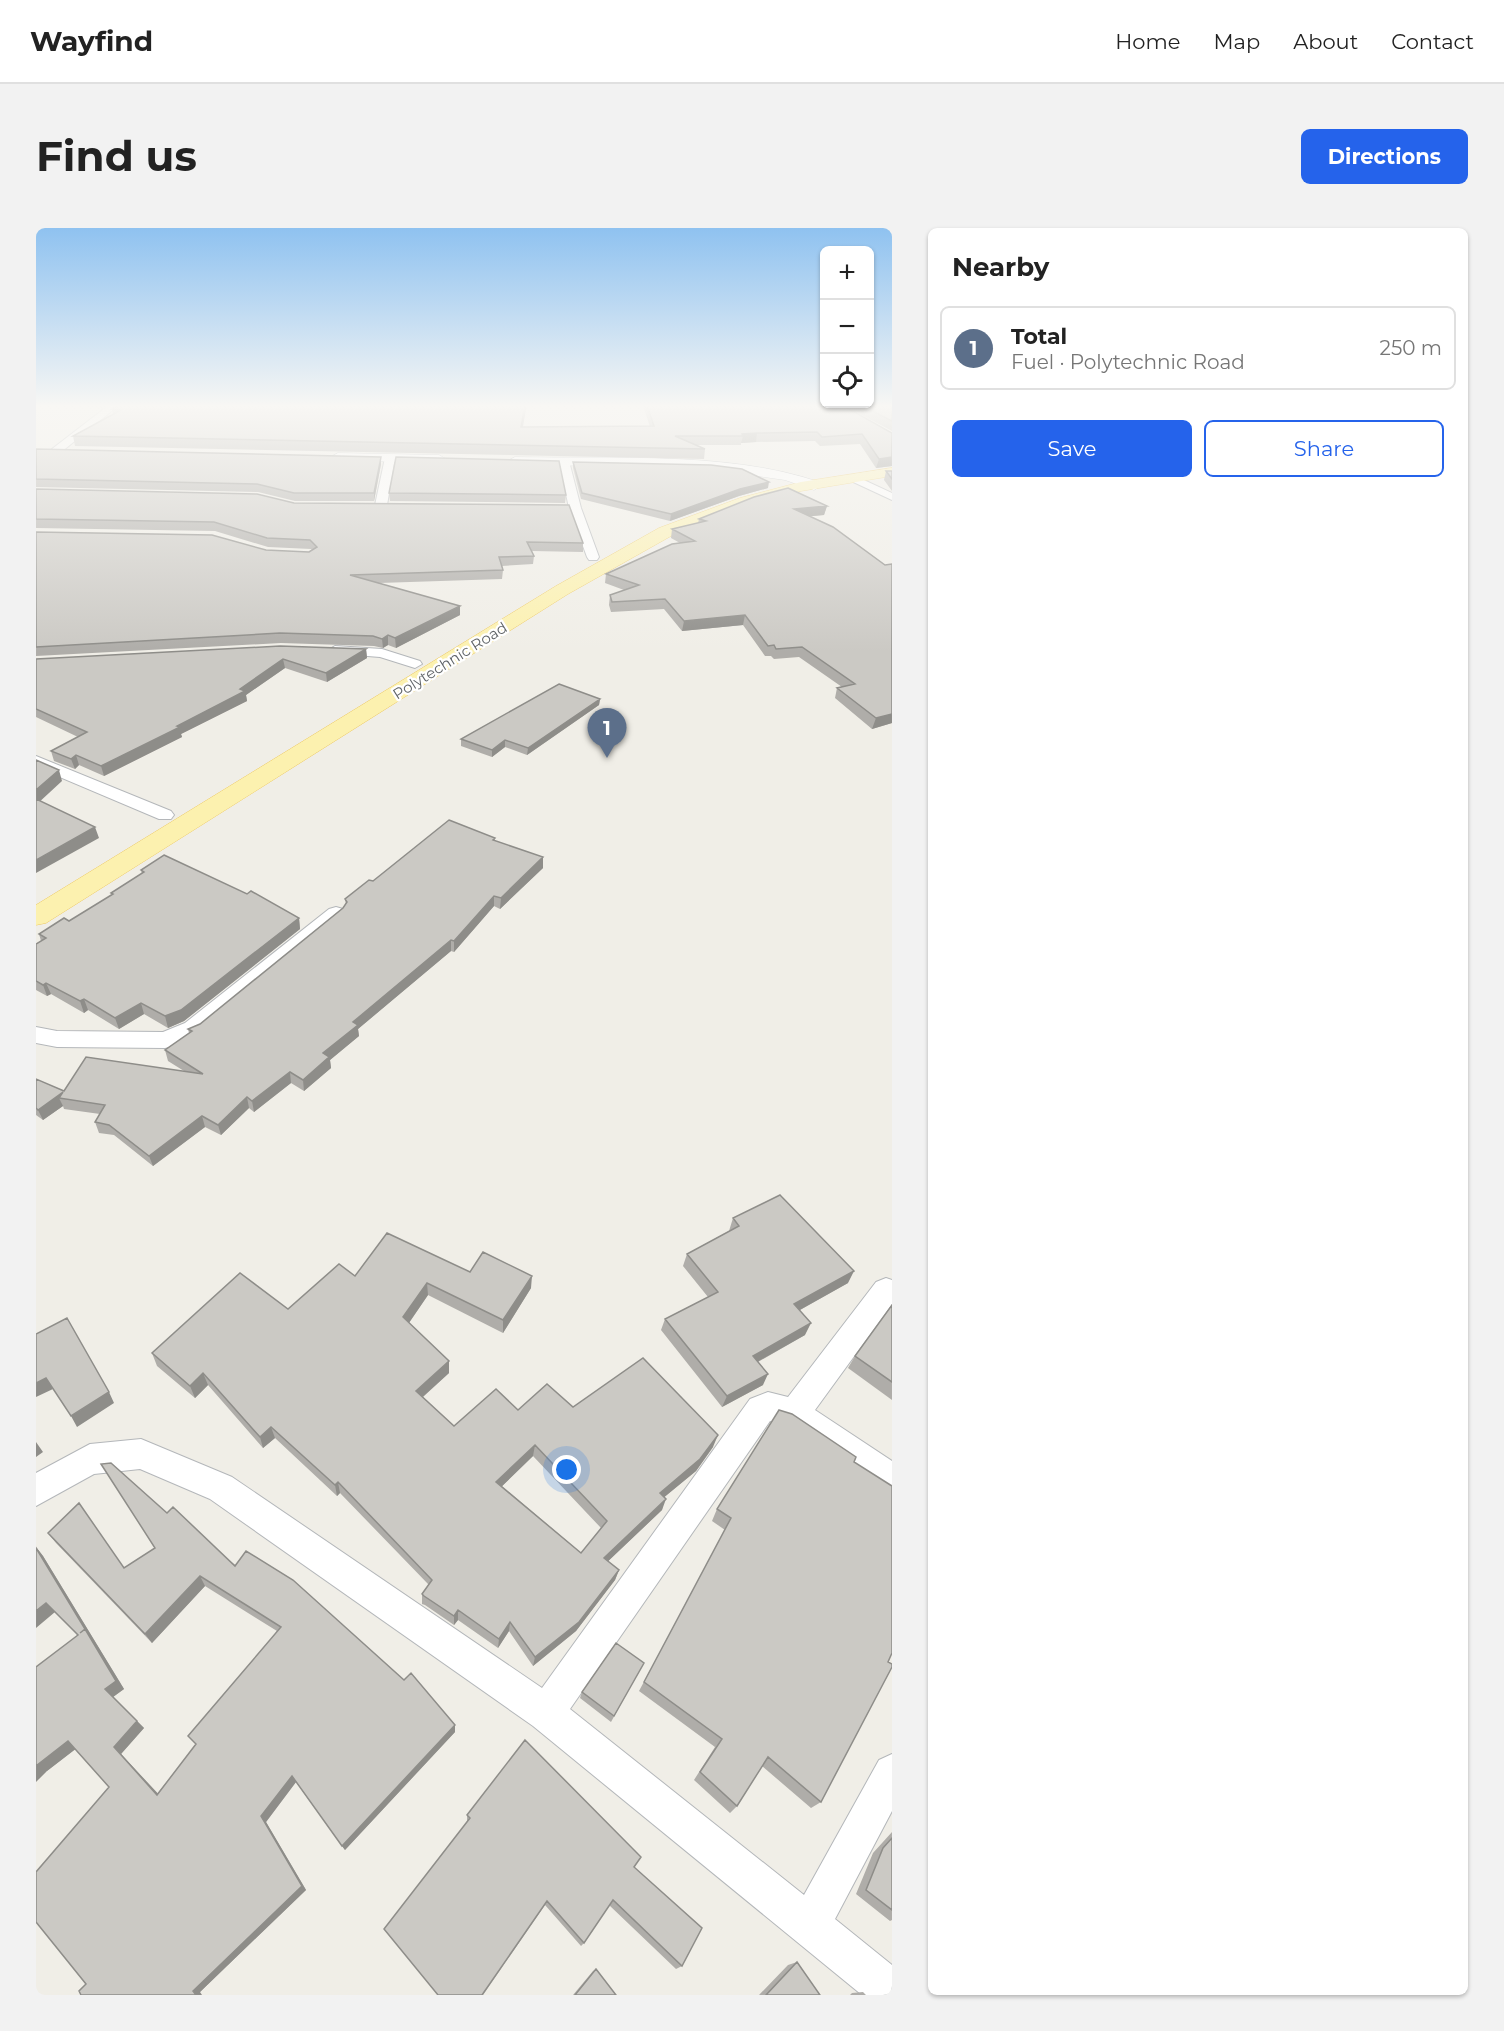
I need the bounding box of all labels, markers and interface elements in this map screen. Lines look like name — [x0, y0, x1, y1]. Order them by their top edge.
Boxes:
text: Wayfind — [30, 24, 153, 58]
text: Home — [1115, 29, 1180, 54]
text: Map — [1213, 29, 1260, 54]
text: About — [1293, 29, 1358, 54]
text: Contact — [1391, 29, 1474, 54]
button: Directions — [1301, 129, 1468, 184]
text: Find us — [36, 130, 197, 182]
map controls — [820, 246, 874, 408]
button: + — [820, 246, 874, 300]
text: Nearby — [952, 251, 1049, 283]
button: − — [820, 300, 874, 354]
text: Total — [1011, 323, 1067, 350]
text: 1 — [970, 336, 977, 360]
text: 250 m — [1380, 336, 1442, 360]
text: Fuel · Polytechnic Road — [1011, 350, 1245, 374]
button: locate — [820, 354, 874, 408]
button: Save — [952, 420, 1192, 477]
button: Share — [1204, 420, 1444, 477]
street label: Polytechnic Road — [389, 618, 510, 703]
pin: 1 — [588, 708, 626, 758]
your location — [552, 1455, 581, 1484]

